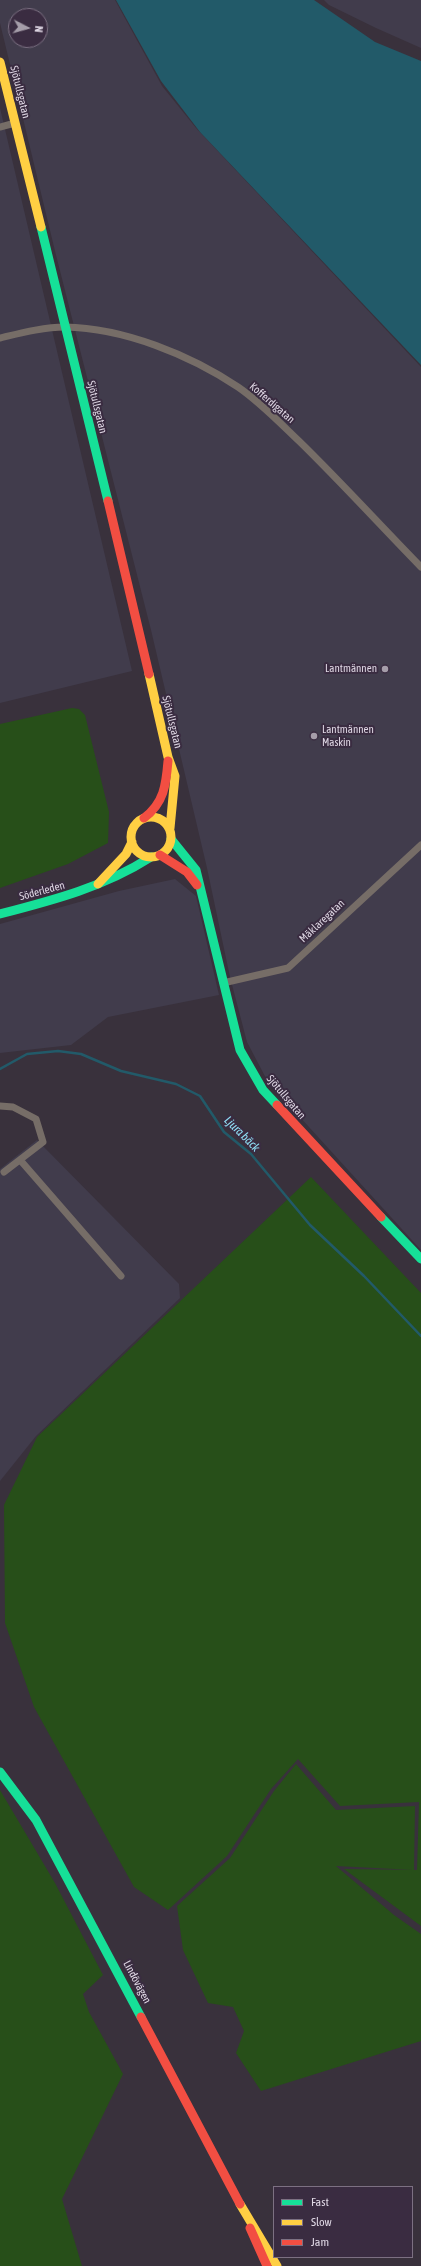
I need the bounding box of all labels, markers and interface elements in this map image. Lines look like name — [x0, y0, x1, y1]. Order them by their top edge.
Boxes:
north arrow — [8, 8, 48, 48]
text: N — [33, 25, 45, 33]
street label: Sjötullsgatan — [7, 64, 33, 120]
street label: Sjötullsgatan — [84, 379, 110, 435]
street label: Kofferdigatan — [247, 380, 297, 426]
place label: Lantmännen — [325, 662, 377, 676]
marker: Lantmännen — [380, 664, 390, 674]
street label: Sjötullsgatan — [159, 694, 185, 750]
place label: Lantmännen Maskin — [322, 723, 374, 749]
marker: Lantmännen Maskin — [309, 731, 319, 741]
street label: Söderleden — [18, 879, 66, 903]
street label: Mäklaregatan — [297, 897, 347, 945]
street label: Sjötullsgatan — [264, 1072, 308, 1122]
water label: Ljura bäck — [221, 1113, 263, 1155]
street label: Lindövägen — [120, 1958, 154, 2006]
legend — [273, 2186, 413, 2258]
text: Fast — [311, 2195, 329, 2209]
text: Slow — [311, 2215, 332, 2229]
text: Jam — [311, 2235, 329, 2249]

